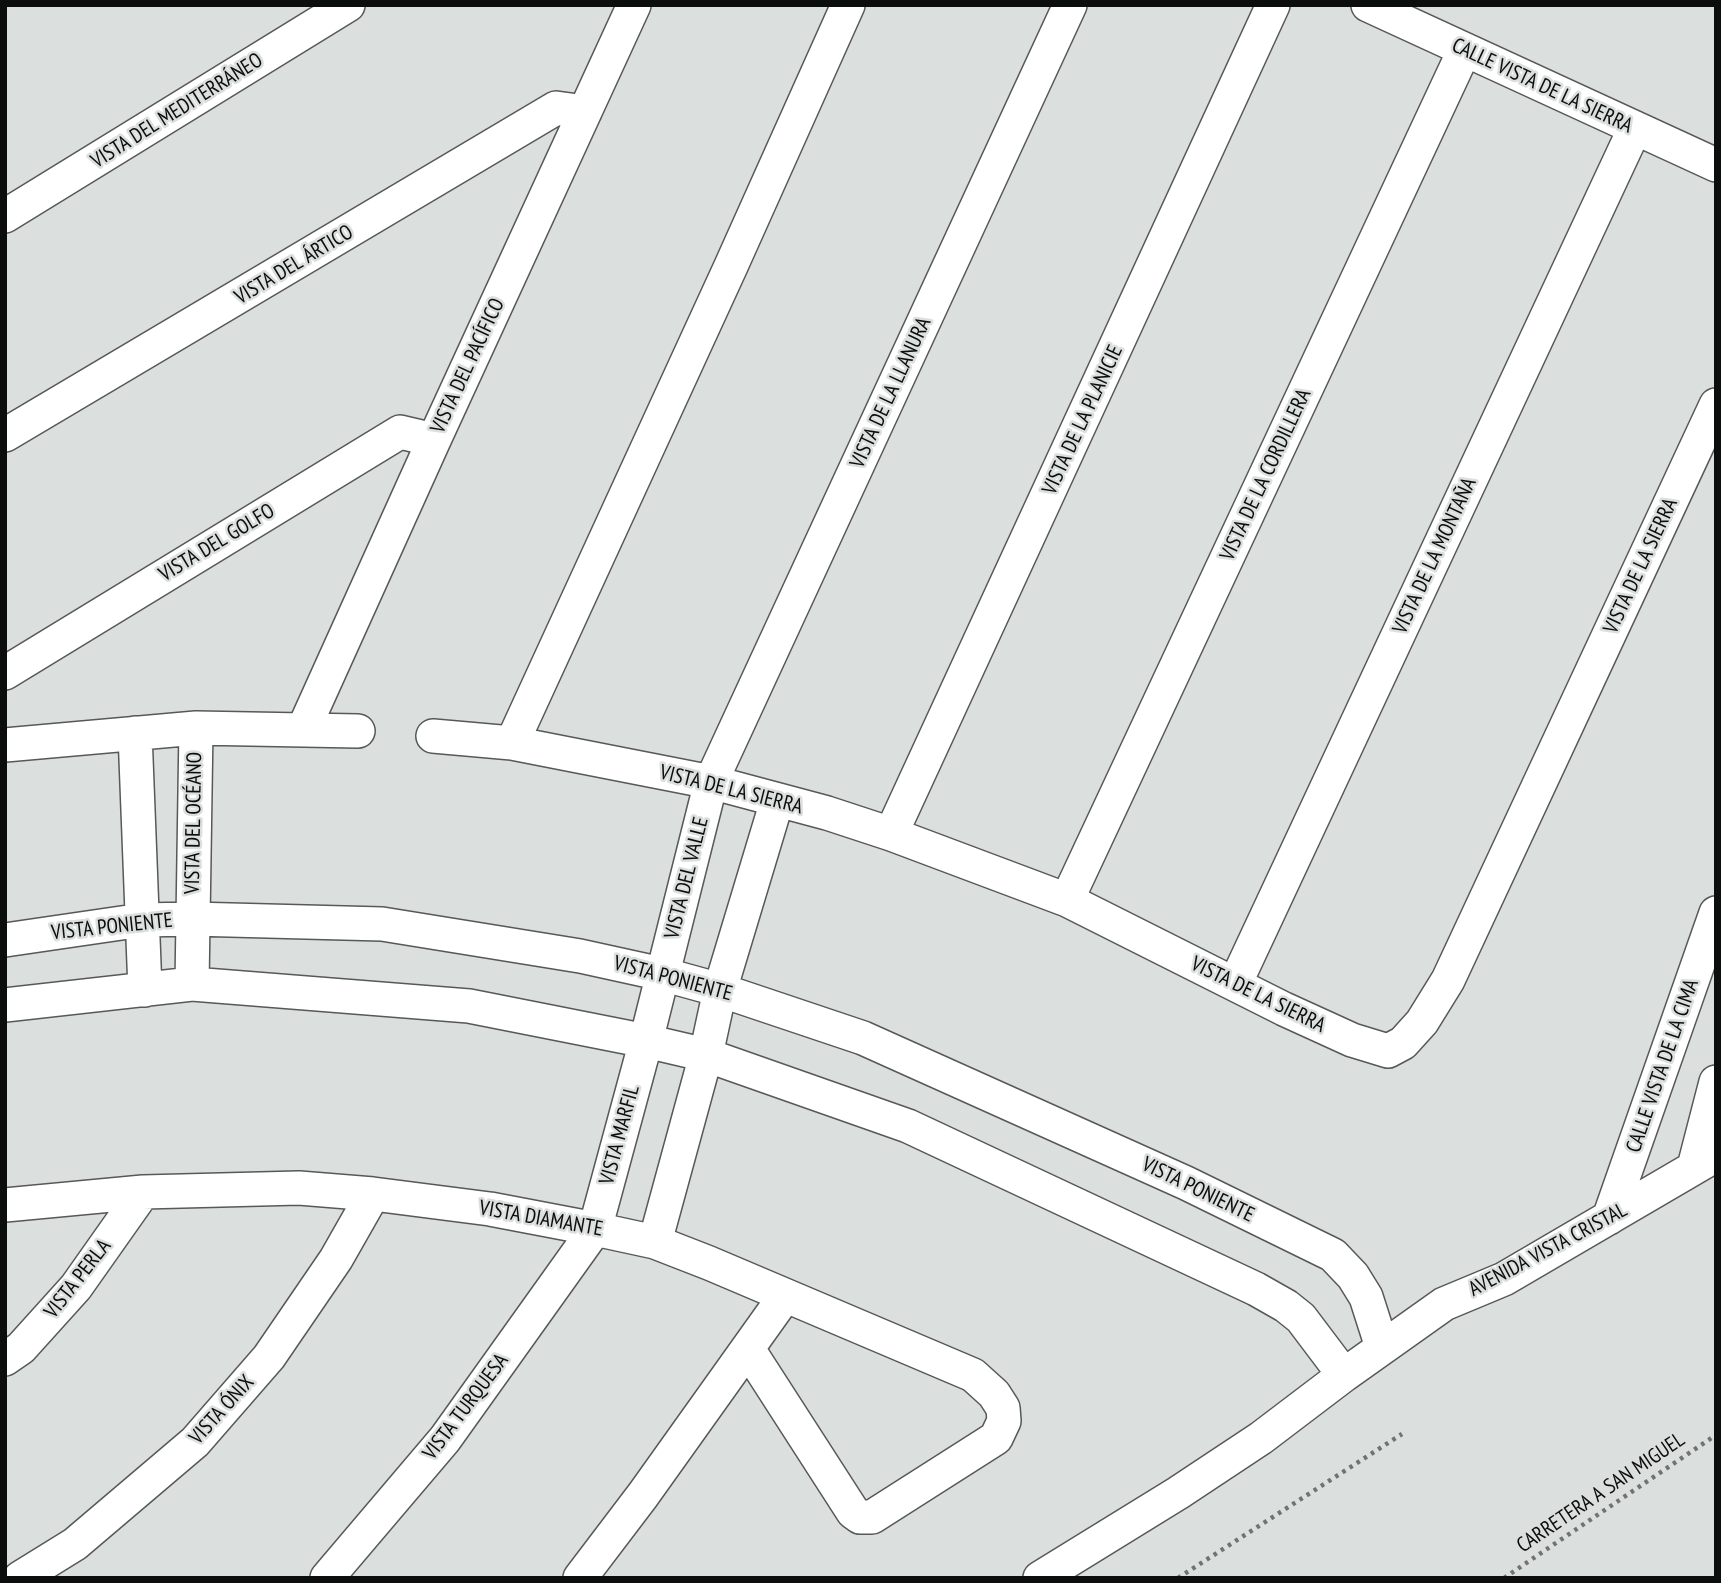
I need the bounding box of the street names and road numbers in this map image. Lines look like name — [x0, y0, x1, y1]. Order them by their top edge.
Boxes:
street label: CALLE VISTA DE LA SIERRA — [1448, 33, 1636, 139]
street label: VISTA DEL MEDITERRÁNEO — [87, 48, 267, 174]
street label: VISTA DEL ÁRTICO — [230, 220, 358, 310]
street label: VISTA DEL PACÍFICO — [426, 294, 510, 438]
street label: VISTA DE LA LLANURA — [845, 314, 937, 472]
street label: VISTA DE LA PLANICIE — [1037, 341, 1129, 499]
street label: VISTA DE LA CORDILLERA — [1215, 385, 1317, 565]
street label: VISTA DE LA MONTAÑA — [1388, 474, 1482, 638]
street label: VISTA DE LA SIERRA — [1599, 494, 1683, 638]
street label: VISTA DEL GOLFO — [155, 499, 279, 587]
street label: VISTA DEL OCÉANO — [180, 752, 208, 894]
street label: VISTA DE LA SIERRA — [657, 760, 805, 820]
street label: VISTA DEL VALLE — [660, 814, 714, 942]
street label: VISTA PONIENTE — [50, 908, 174, 946]
street label: VISTA PONIENTE — [611, 951, 735, 1007]
street label: VISTA DE LA SIERRA — [1187, 952, 1329, 1038]
street label: CALLE VISTA DE LA CIMA — [1622, 976, 1704, 1156]
street label: VISTA MARFIL — [595, 1083, 645, 1187]
street label: VISTA PONIENTE — [1138, 1152, 1258, 1228]
street label: VISTA DIAMANTE — [477, 1196, 605, 1242]
street label: AVENIDA VISTA CRISTAL — [1465, 1198, 1631, 1302]
street label: VISTA PERLA — [39, 1234, 117, 1324]
street label: VISTA TURQUESA — [418, 1349, 514, 1465]
street label: VISTA ÓNIX — [184, 1370, 260, 1450]
street label: CARRETERA A SAN MIGUEL — [1512, 1428, 1690, 1558]

